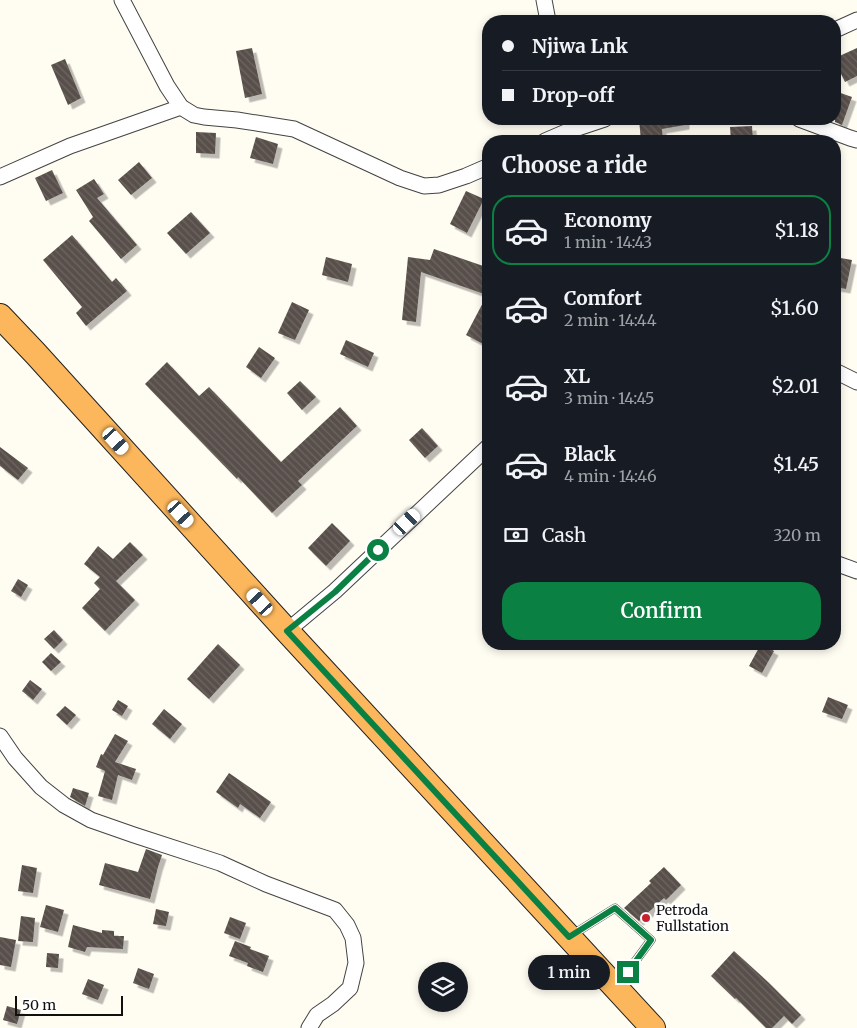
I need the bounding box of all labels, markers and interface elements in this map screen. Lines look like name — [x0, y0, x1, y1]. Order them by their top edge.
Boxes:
text: Njiwa Lnk — [532, 34, 628, 58]
text: Drop-off — [532, 83, 614, 107]
text: Choose a ride — [502, 151, 647, 179]
icon: car — [504, 208, 549, 253]
text: Economy — [564, 208, 652, 232]
text: $1.18 — [774, 218, 819, 242]
text: 1 min · 14:43 — [564, 232, 652, 252]
icon: car — [504, 286, 549, 331]
text: Comfort — [564, 286, 642, 310]
text: $1.60 — [770, 296, 819, 320]
text: 2 min · 14:44 — [564, 310, 657, 330]
icon: car — [504, 364, 549, 409]
text: XL — [564, 364, 590, 388]
text: $2.01 — [771, 374, 819, 398]
text: 3 min · 14:45 — [564, 388, 654, 408]
car — [100, 425, 131, 457]
icon: car — [504, 442, 549, 487]
text: Black — [564, 442, 616, 466]
text: $1.45 — [773, 452, 819, 476]
text: 4 min · 14:46 — [564, 466, 657, 486]
car — [165, 498, 196, 530]
car — [390, 506, 423, 538]
icon: cash — [502, 521, 530, 549]
text: Cash — [542, 523, 586, 547]
text: 320 m — [773, 525, 821, 545]
route start — [367, 539, 389, 561]
button: Confirm — [502, 582, 821, 640]
car — [244, 586, 275, 618]
place label: Petroda Fullstation — [656, 901, 729, 935]
marker: Petroda Fullstation — [640, 912, 652, 924]
callout: 1 min — [528, 954, 610, 990]
route end — [617, 961, 639, 983]
map controls — [418, 962, 468, 1012]
button: layers — [418, 962, 468, 1012]
text: 1 min — [547, 962, 591, 982]
scale bar — [15, 993, 122, 1016]
text: 50 m — [22, 996, 56, 1014]

